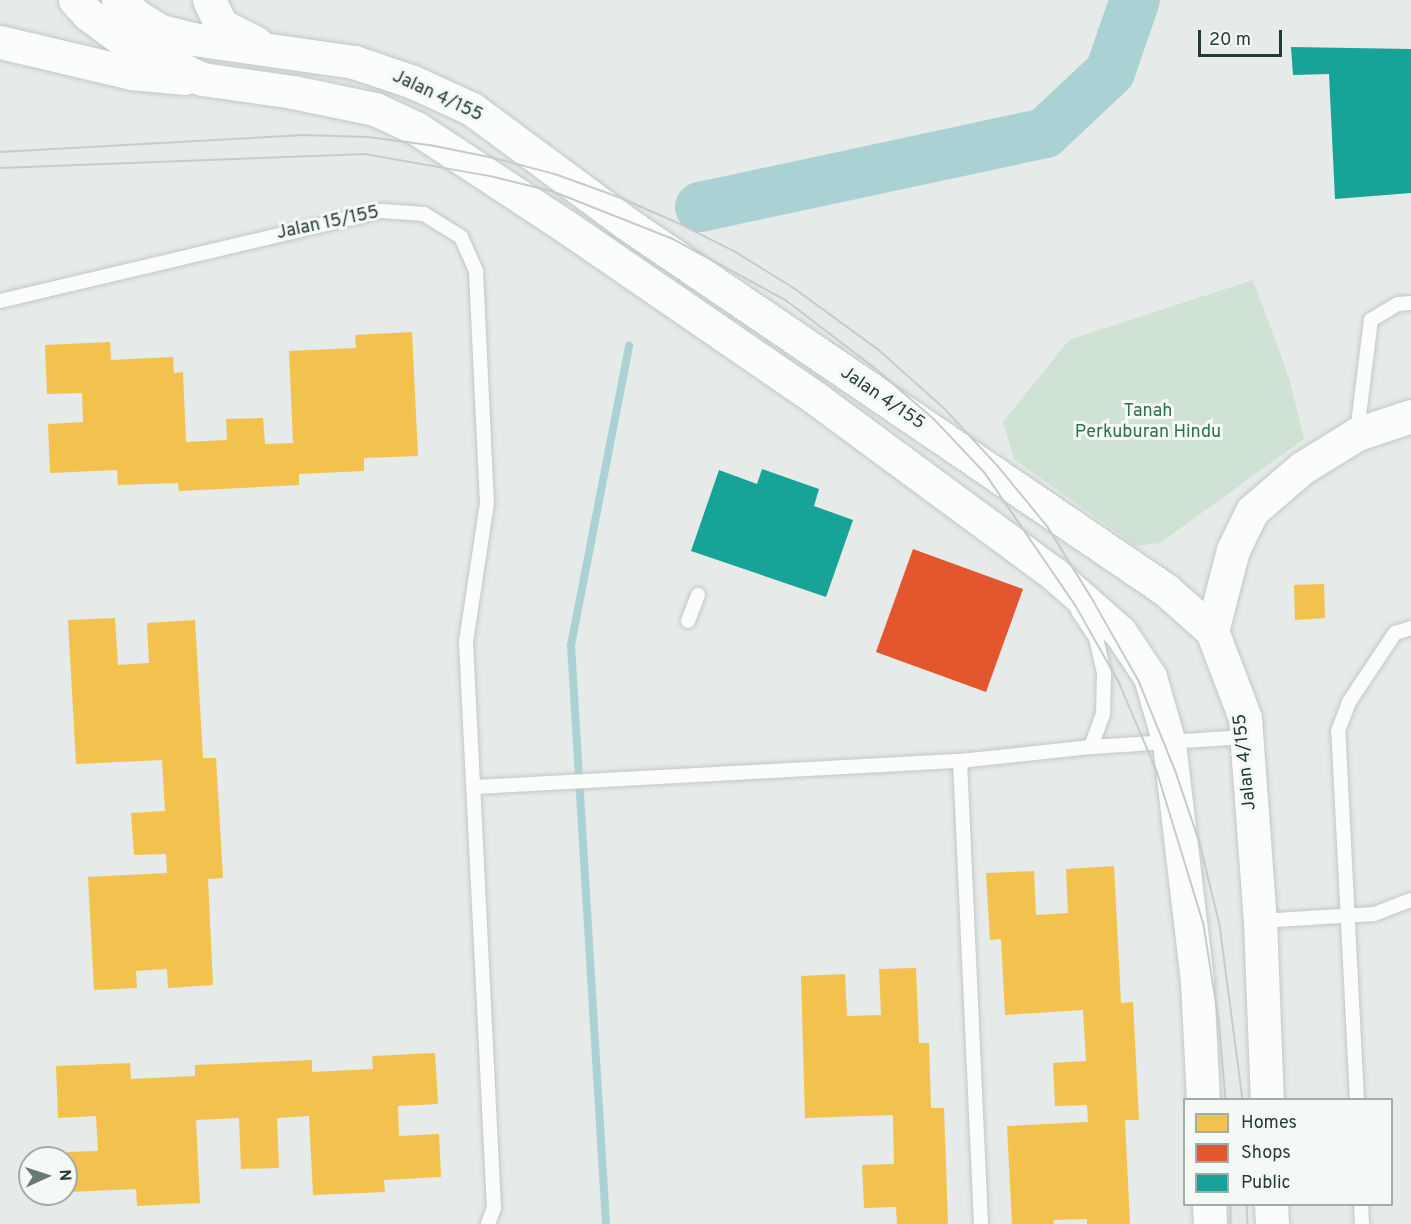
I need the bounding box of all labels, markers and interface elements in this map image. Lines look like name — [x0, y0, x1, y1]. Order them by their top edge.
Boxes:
scale bar — [1201, 18, 1285, 56]
text: 20 m — [1209, 29, 1251, 52]
street label: Jalan 4/155 — [388, 67, 486, 127]
street label: Jalan 15/155 — [275, 203, 381, 245]
street label: Jalan 4/155 — [836, 363, 928, 435]
park label: Tanah Perkuburan Hindu — [1075, 402, 1221, 444]
street label: Jalan 4/155 — [1230, 713, 1262, 811]
legend — [1183, 1098, 1393, 1206]
text: Homes — [1241, 1112, 1297, 1135]
text: Shops — [1241, 1142, 1291, 1165]
north arrow — [18, 1146, 78, 1206]
text: N — [54, 1169, 74, 1181]
text: Public — [1241, 1172, 1291, 1195]

